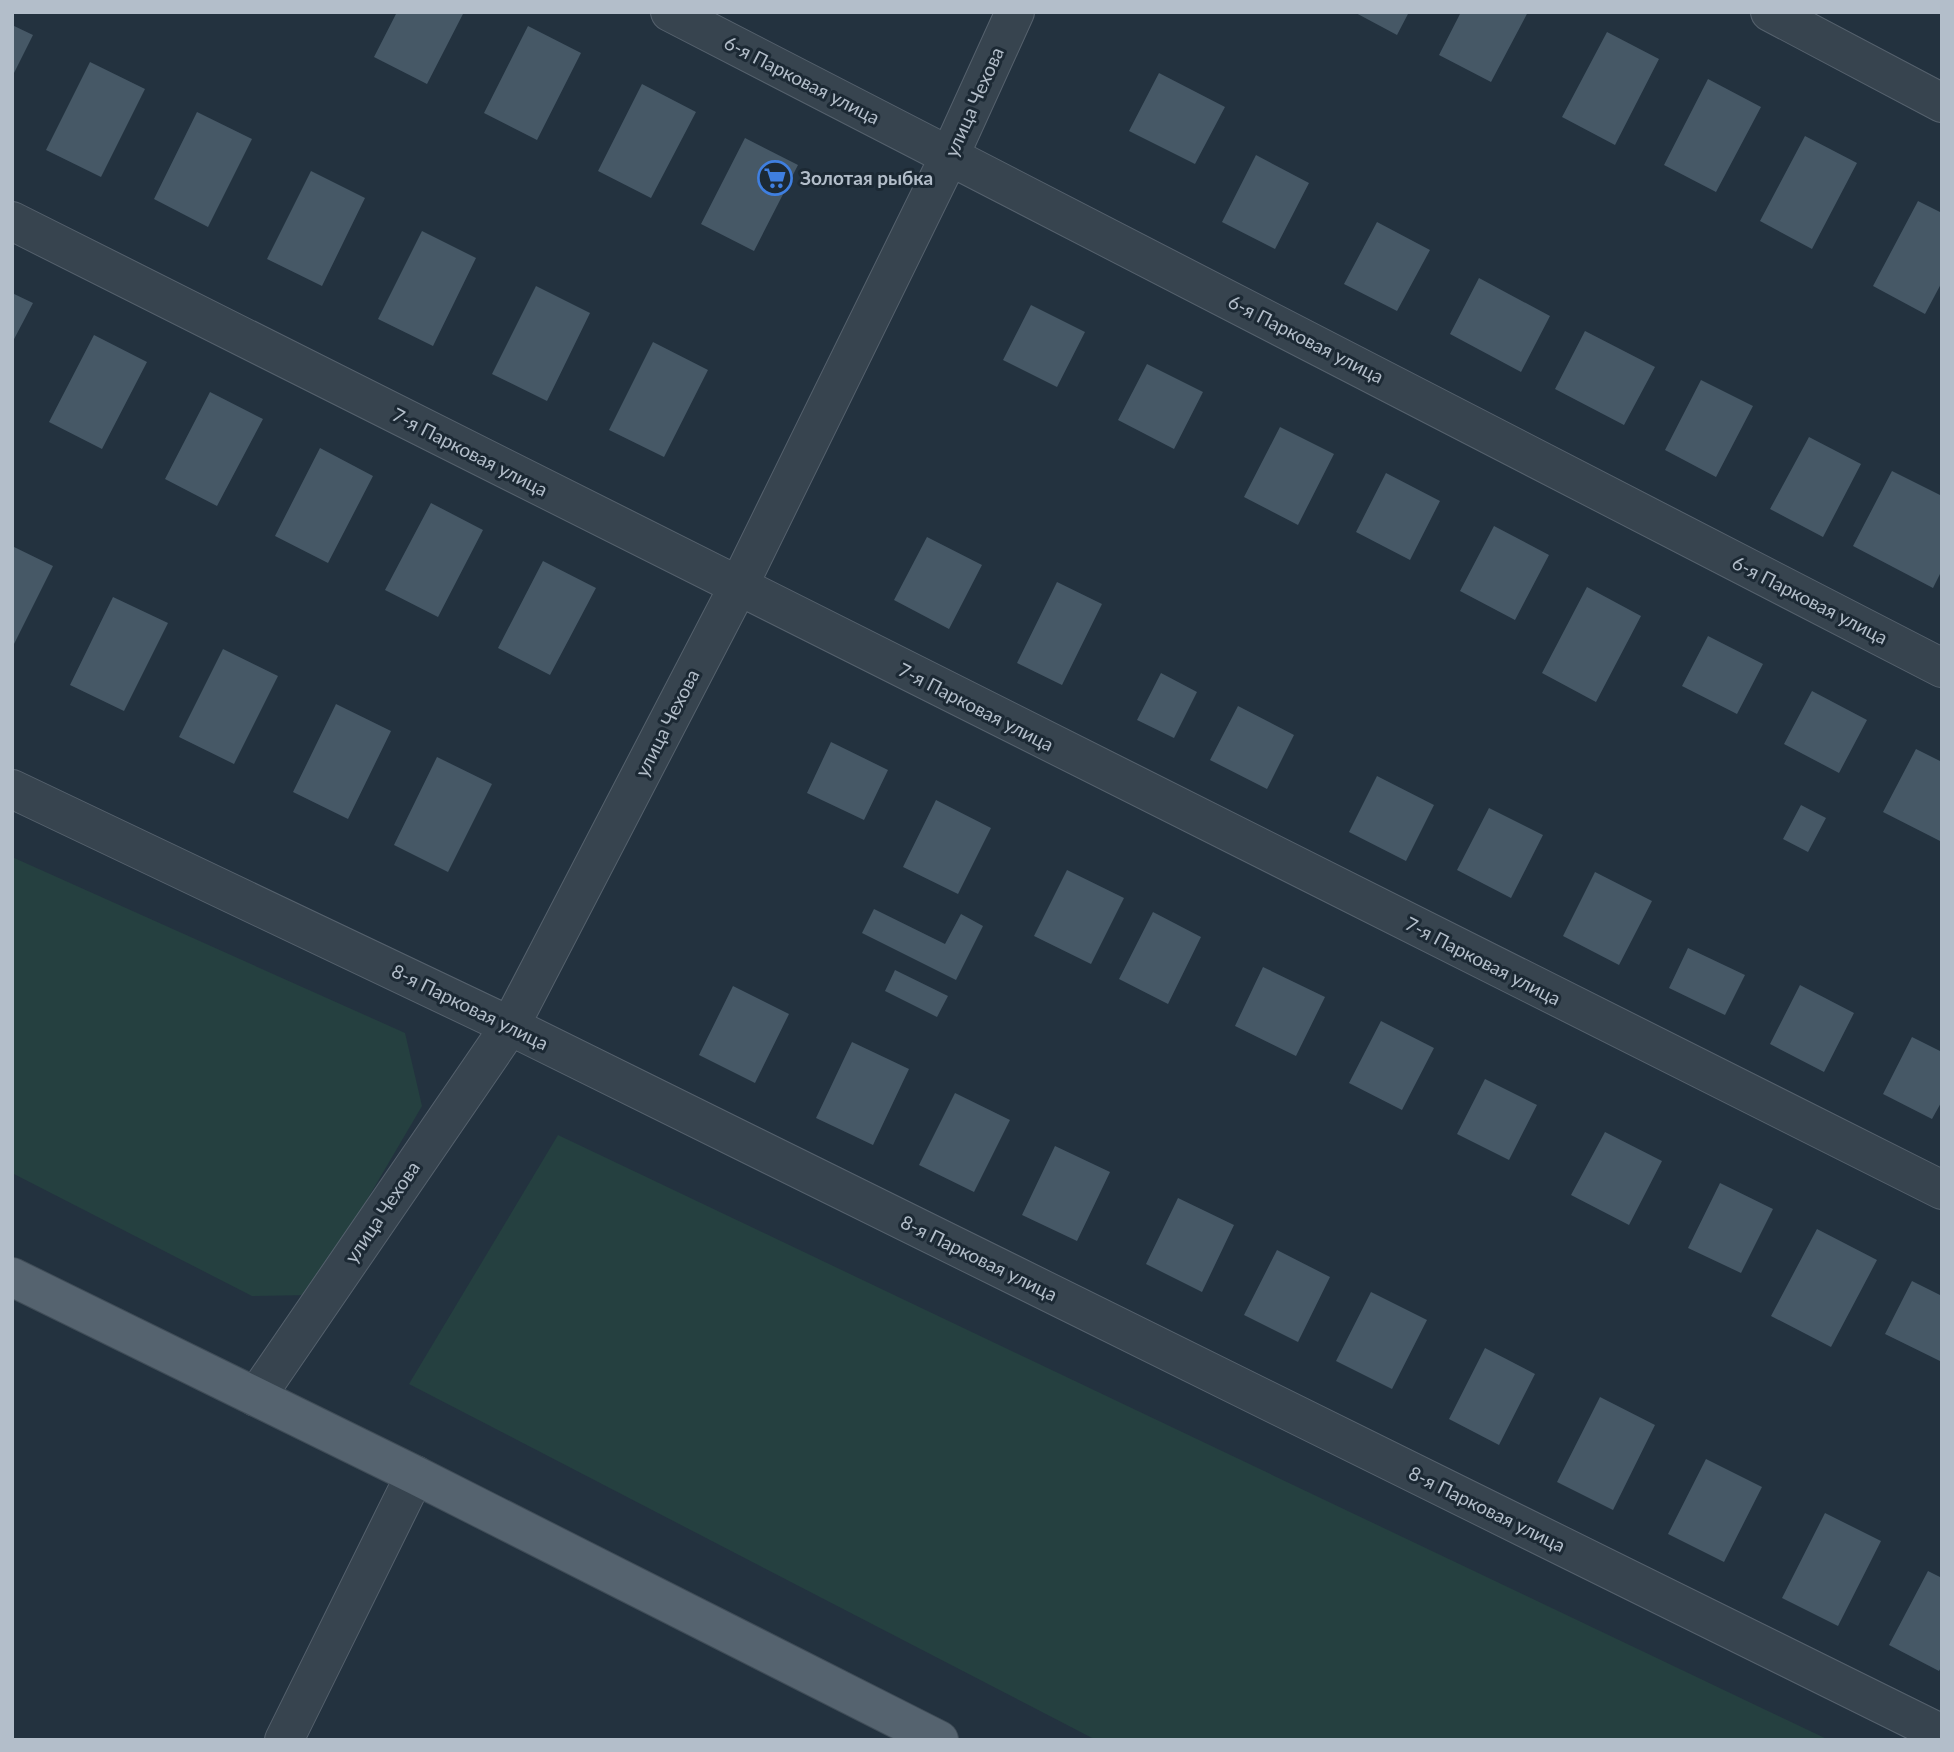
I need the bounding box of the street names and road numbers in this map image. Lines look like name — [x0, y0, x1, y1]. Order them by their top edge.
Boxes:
street label: 6-я Парковая улица — [721, 30, 884, 129]
street label: улица Чехова — [939, 43, 1008, 160]
street label: 6-я Парковая улица — [1225, 289, 1388, 388]
street label: 7-я Парковая улица — [389, 402, 552, 501]
street label: 6-я Парковая улица — [1729, 550, 1892, 649]
street label: 7-я Парковая улица — [895, 657, 1058, 756]
street label: улица Чехова — [630, 665, 704, 780]
street label: 7-я Парковая улица — [1402, 911, 1565, 1010]
street label: 8-я Парковая улица — [388, 959, 552, 1054]
street label: улица Чехова — [339, 1157, 424, 1267]
street label: 8-я Парковая улица — [897, 1210, 1061, 1305]
street label: 8-я Парковая улица — [1405, 1461, 1569, 1556]

